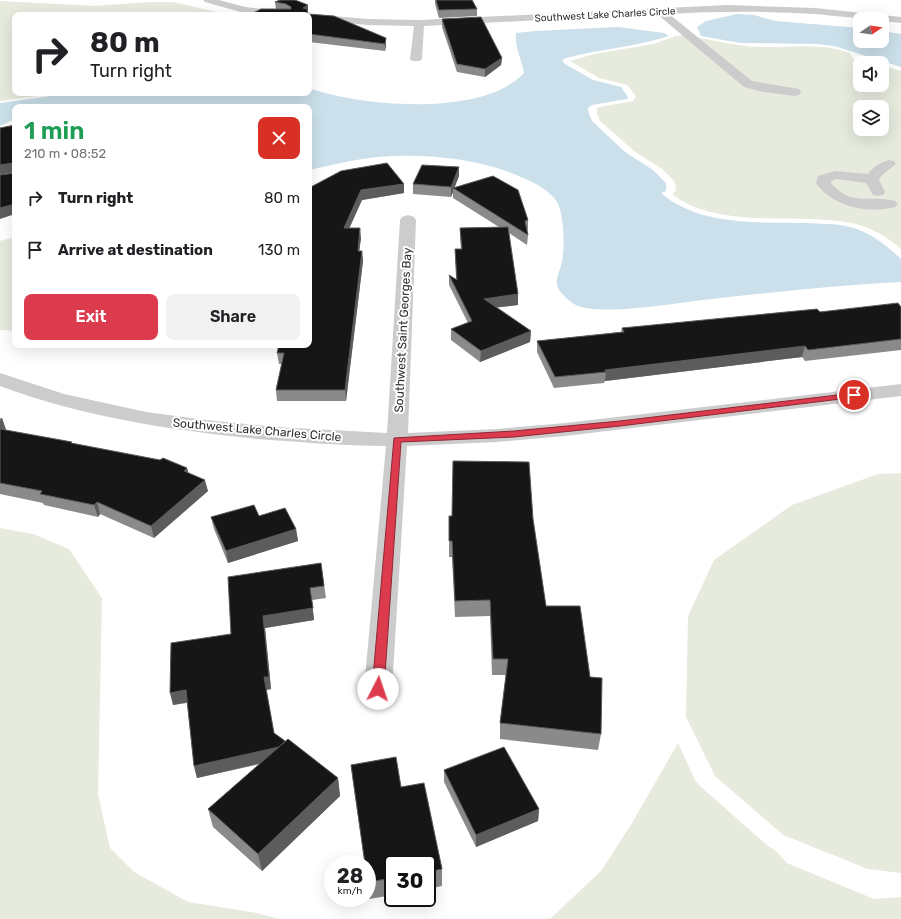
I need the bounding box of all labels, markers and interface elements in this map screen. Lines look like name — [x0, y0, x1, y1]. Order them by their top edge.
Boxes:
street label: Southwest Lake Charles Circle — [534, 5, 676, 25]
north arrow — [853, 12, 889, 48]
map controls — [853, 12, 889, 136]
text: 80 m — [90, 26, 160, 59]
icon: right — [24, 28, 76, 80]
button: sound — [853, 56, 889, 92]
text: Turn right — [90, 60, 172, 82]
button: layers — [853, 100, 889, 136]
text: 1 min — [24, 117, 84, 145]
button: close — [258, 117, 300, 159]
text: 210 m · 08:52 — [24, 146, 106, 161]
icon: right — [24, 187, 46, 209]
text: Turn right — [58, 189, 133, 207]
text: 80 m — [264, 189, 300, 207]
icon: arrive — [24, 239, 46, 261]
text: Arrive at destination — [58, 241, 213, 259]
text: 130 m — [258, 241, 300, 259]
street label: Southwest Saint Georges Bay — [392, 247, 414, 413]
button: Exit — [24, 294, 158, 340]
button: Share — [166, 294, 300, 340]
pin — [837, 378, 871, 412]
icon: arrive — [843, 384, 865, 406]
street label: Southwest Lake Charles Circle — [172, 416, 342, 444]
position arrow — [357, 668, 399, 710]
speed limit sign: 30 — [384, 855, 436, 907]
text: 28 — [337, 864, 363, 888]
text: km/h — [338, 885, 362, 897]

